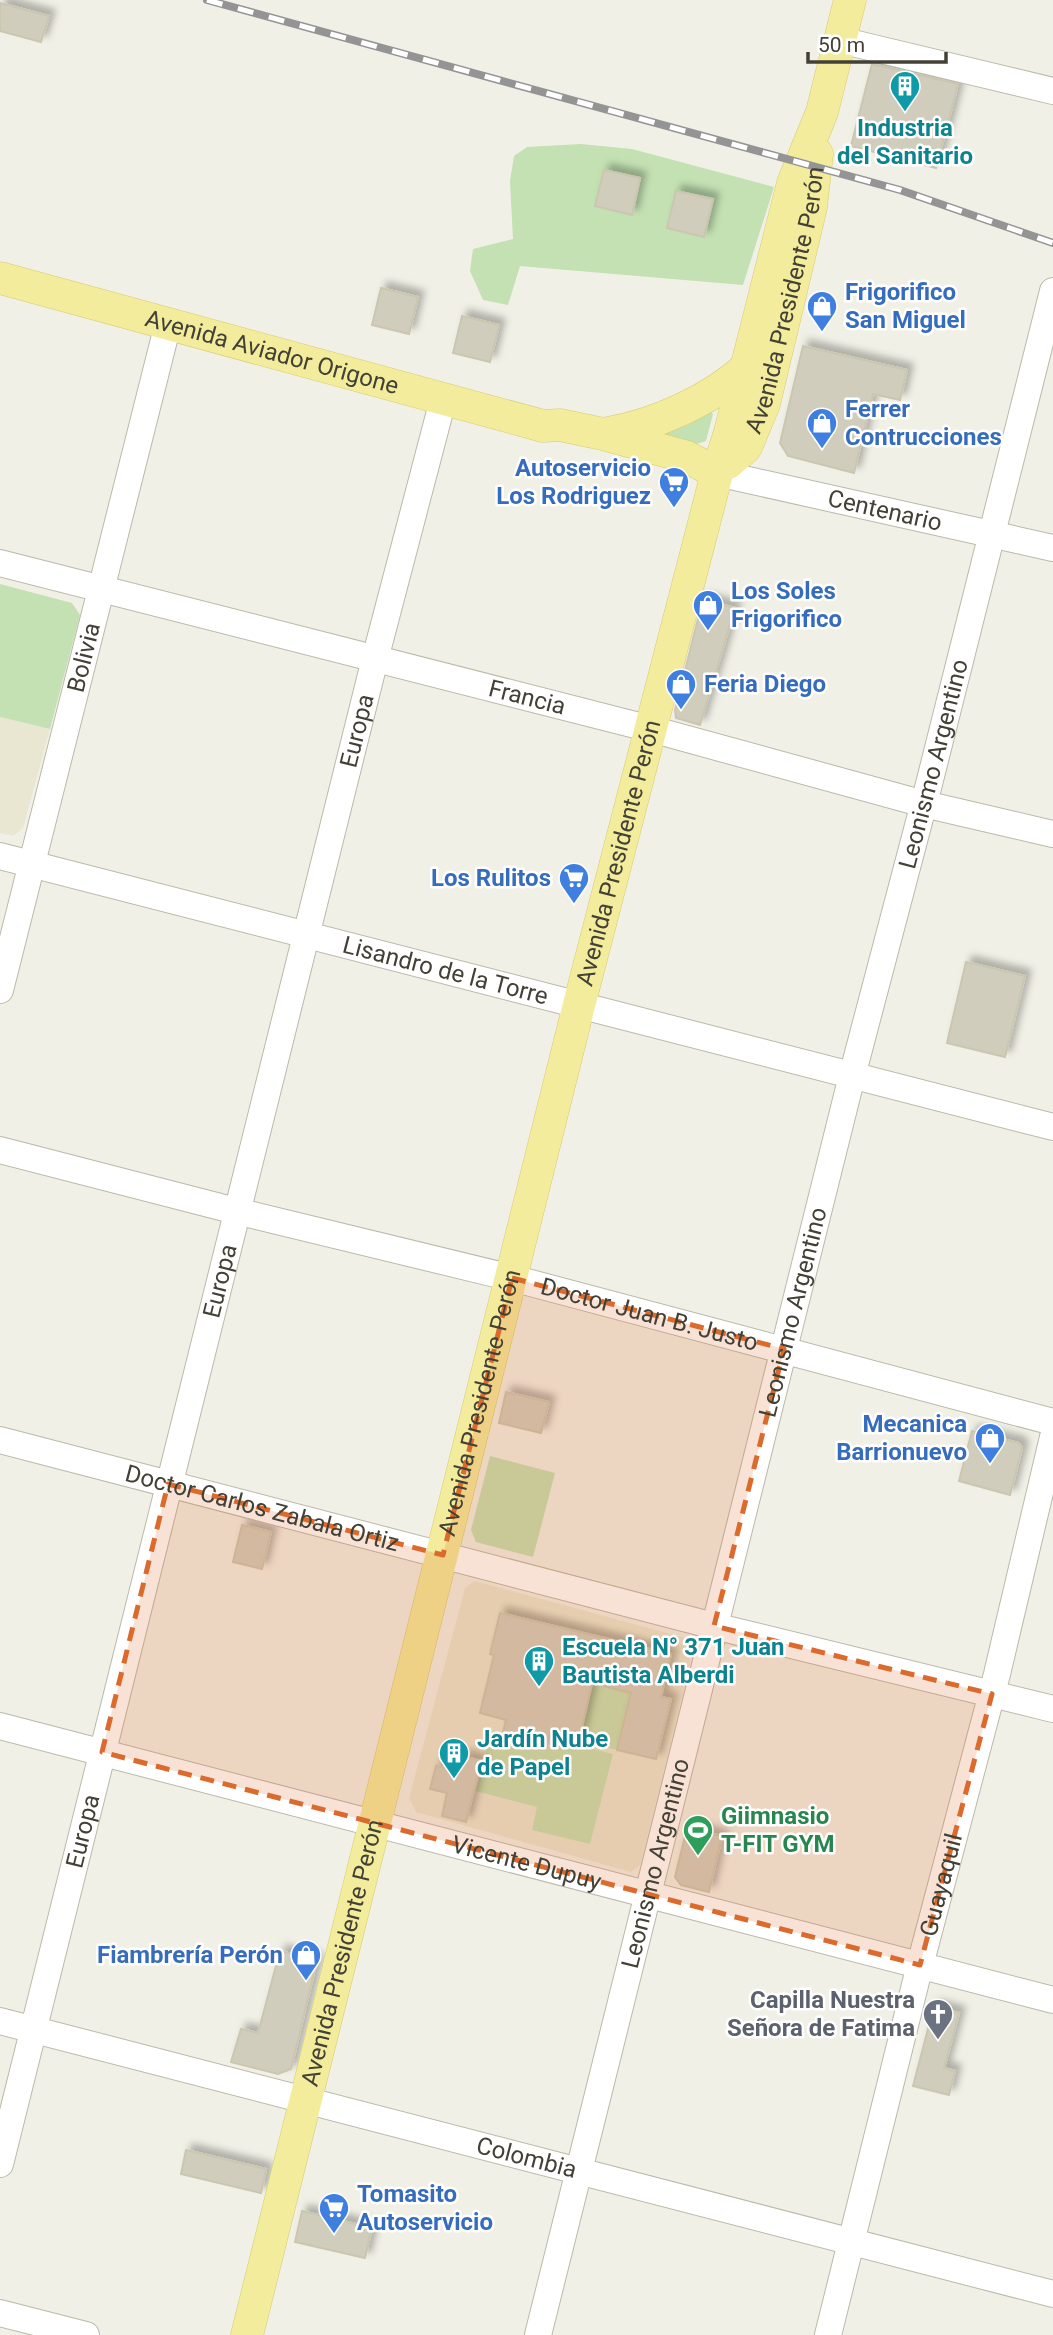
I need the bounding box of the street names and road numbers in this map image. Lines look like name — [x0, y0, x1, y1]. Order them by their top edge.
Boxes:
street label: Avenida Presidente Perón — [739, 165, 829, 438]
street label: Avenida Aviador Origone — [142, 304, 402, 400]
street label: Centenario — [825, 484, 945, 537]
street label: Bolivia — [62, 620, 106, 695]
street label: Leonismo Argentino — [893, 656, 974, 872]
street label: Francia — [486, 674, 569, 721]
street label: Europa — [334, 691, 380, 771]
street label: Avenida Presidente Perón — [571, 717, 666, 989]
street label: Lisandro de la Torre — [340, 931, 551, 1010]
street label: Leonismo Argentino — [753, 1205, 833, 1420]
street label: Europa — [197, 1241, 243, 1321]
street label: Avenida Presidente Perón — [433, 1266, 526, 1539]
street label: Doctor Juan B. Justo — [538, 1272, 761, 1357]
street label: Doctor Carlos Zabala Ortiz — [122, 1459, 402, 1557]
street label: Leonismo Argentino — [616, 1756, 695, 1971]
street label: Europa — [60, 1791, 106, 1871]
street label: Avenida Presidente Perón — [296, 1817, 389, 2089]
street label: Vicente Dupuy — [449, 1830, 605, 1896]
street label: Guayaquil — [914, 1831, 968, 1939]
street label: Colombia — [474, 2131, 580, 2184]

